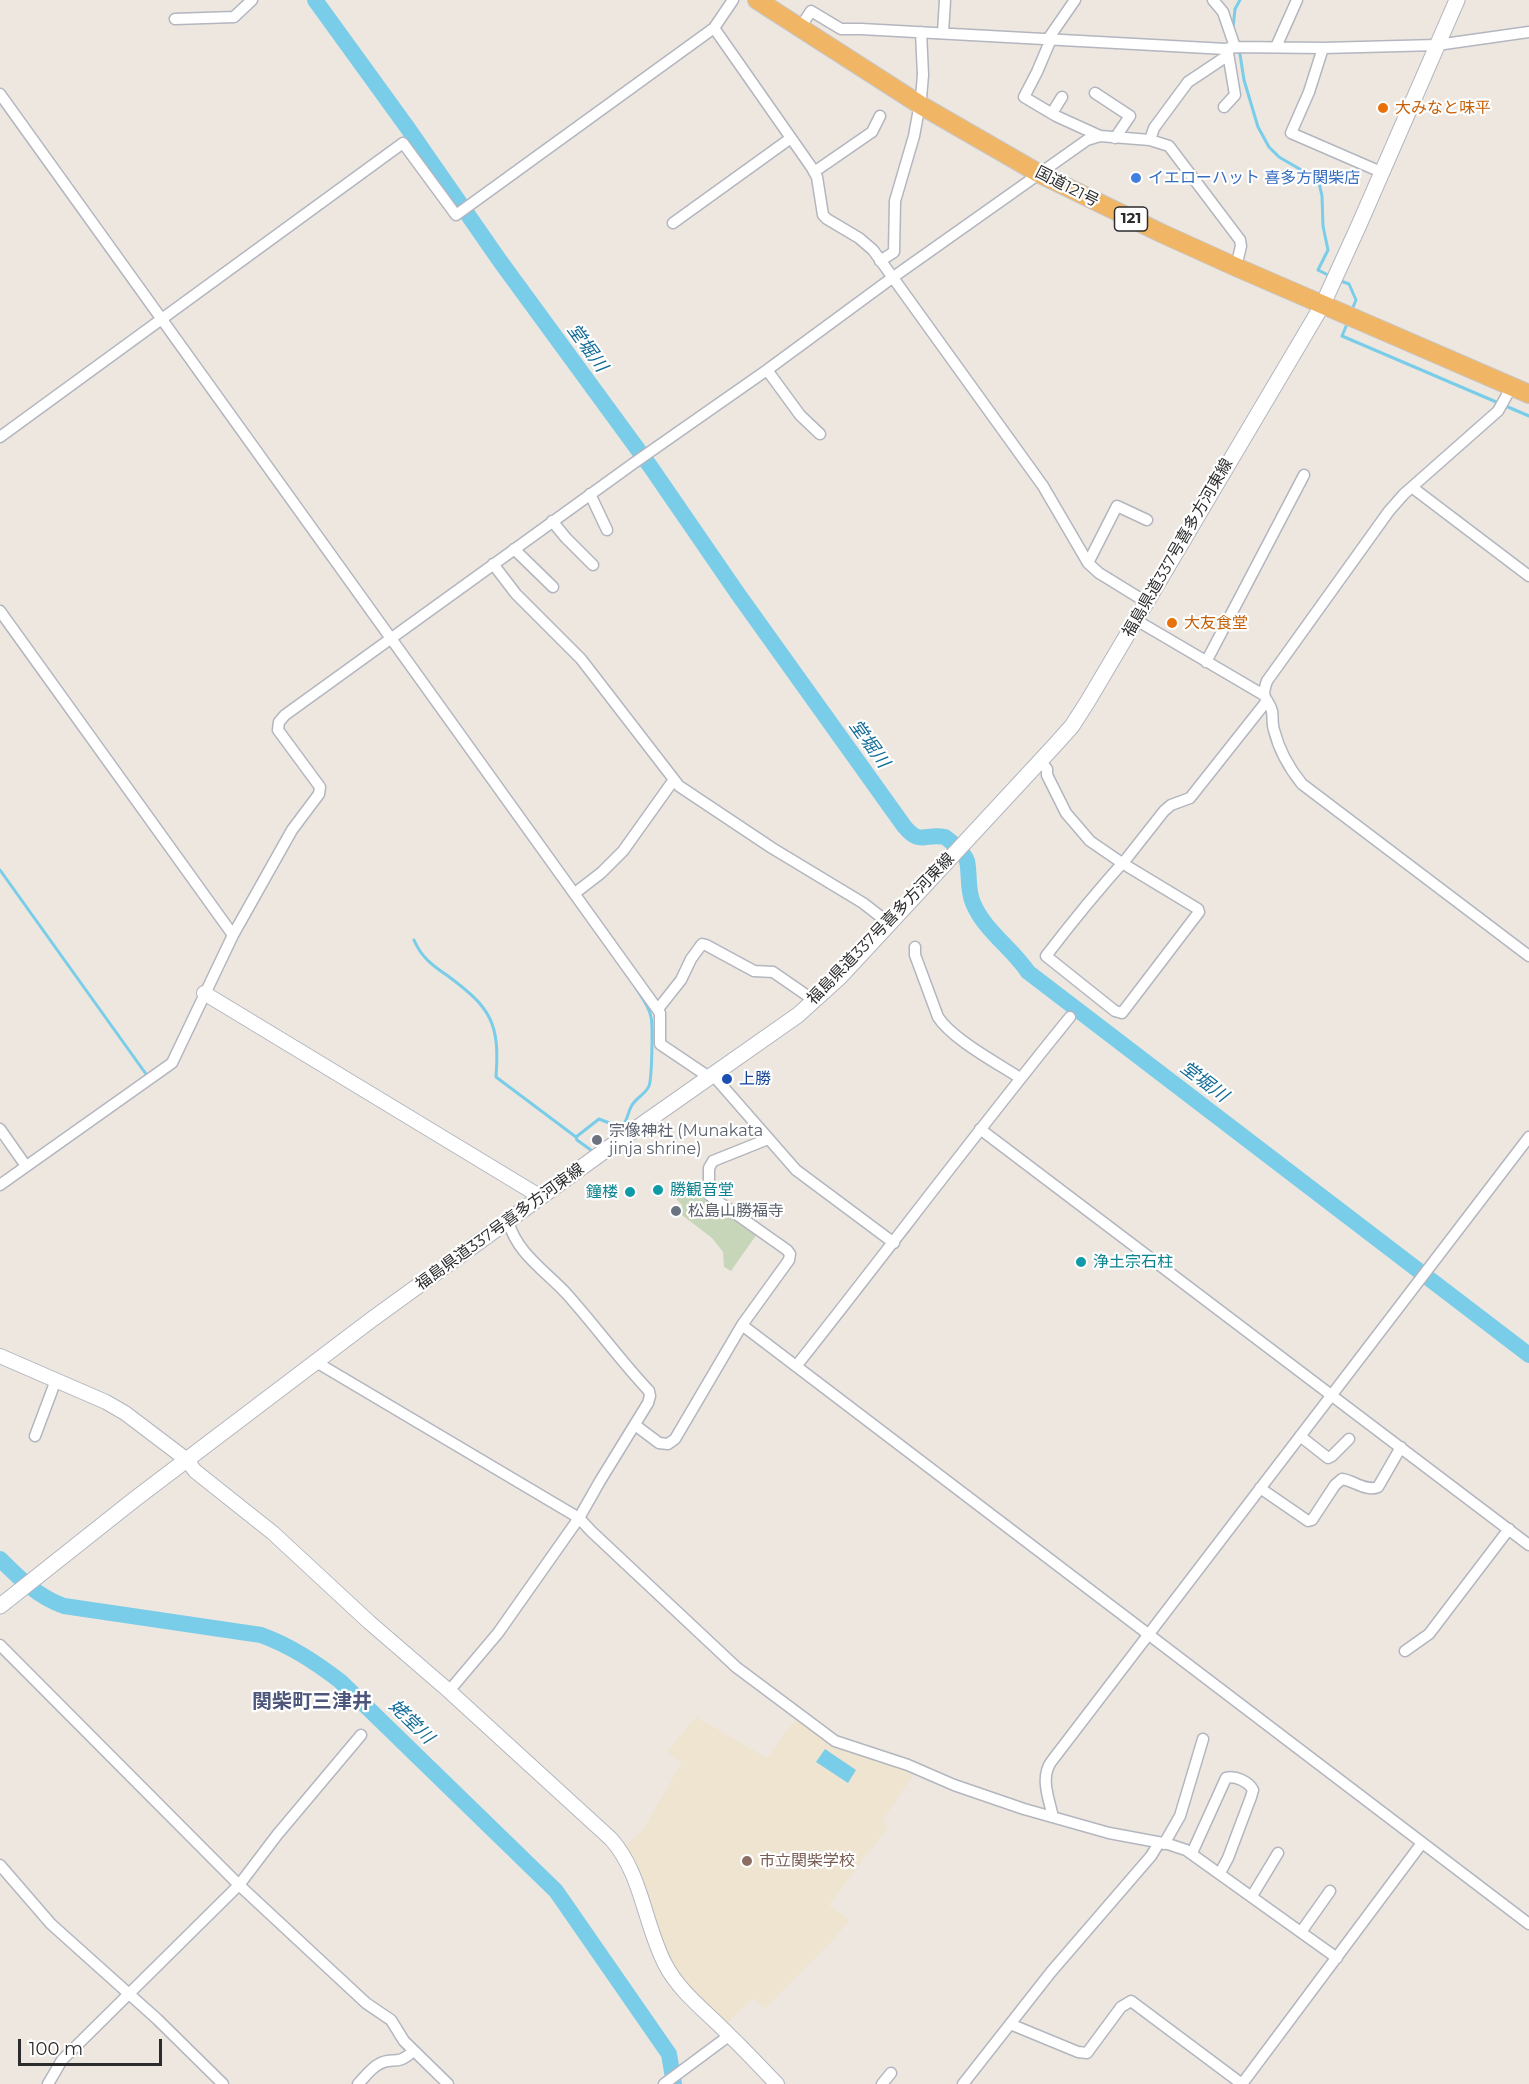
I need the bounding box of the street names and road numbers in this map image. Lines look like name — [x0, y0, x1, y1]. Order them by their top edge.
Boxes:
street label: 国道121号 — [1032, 163, 1102, 211]
road number: 121 — [1114, 207, 1148, 231]
street label: 福島県道337号喜多方河東線 — [1119, 455, 1237, 641]
street label: 福島県道337号喜多方河東線 — [804, 849, 958, 1009]
street label: 福島県道337号喜多方河東線 — [412, 1160, 588, 1294]

